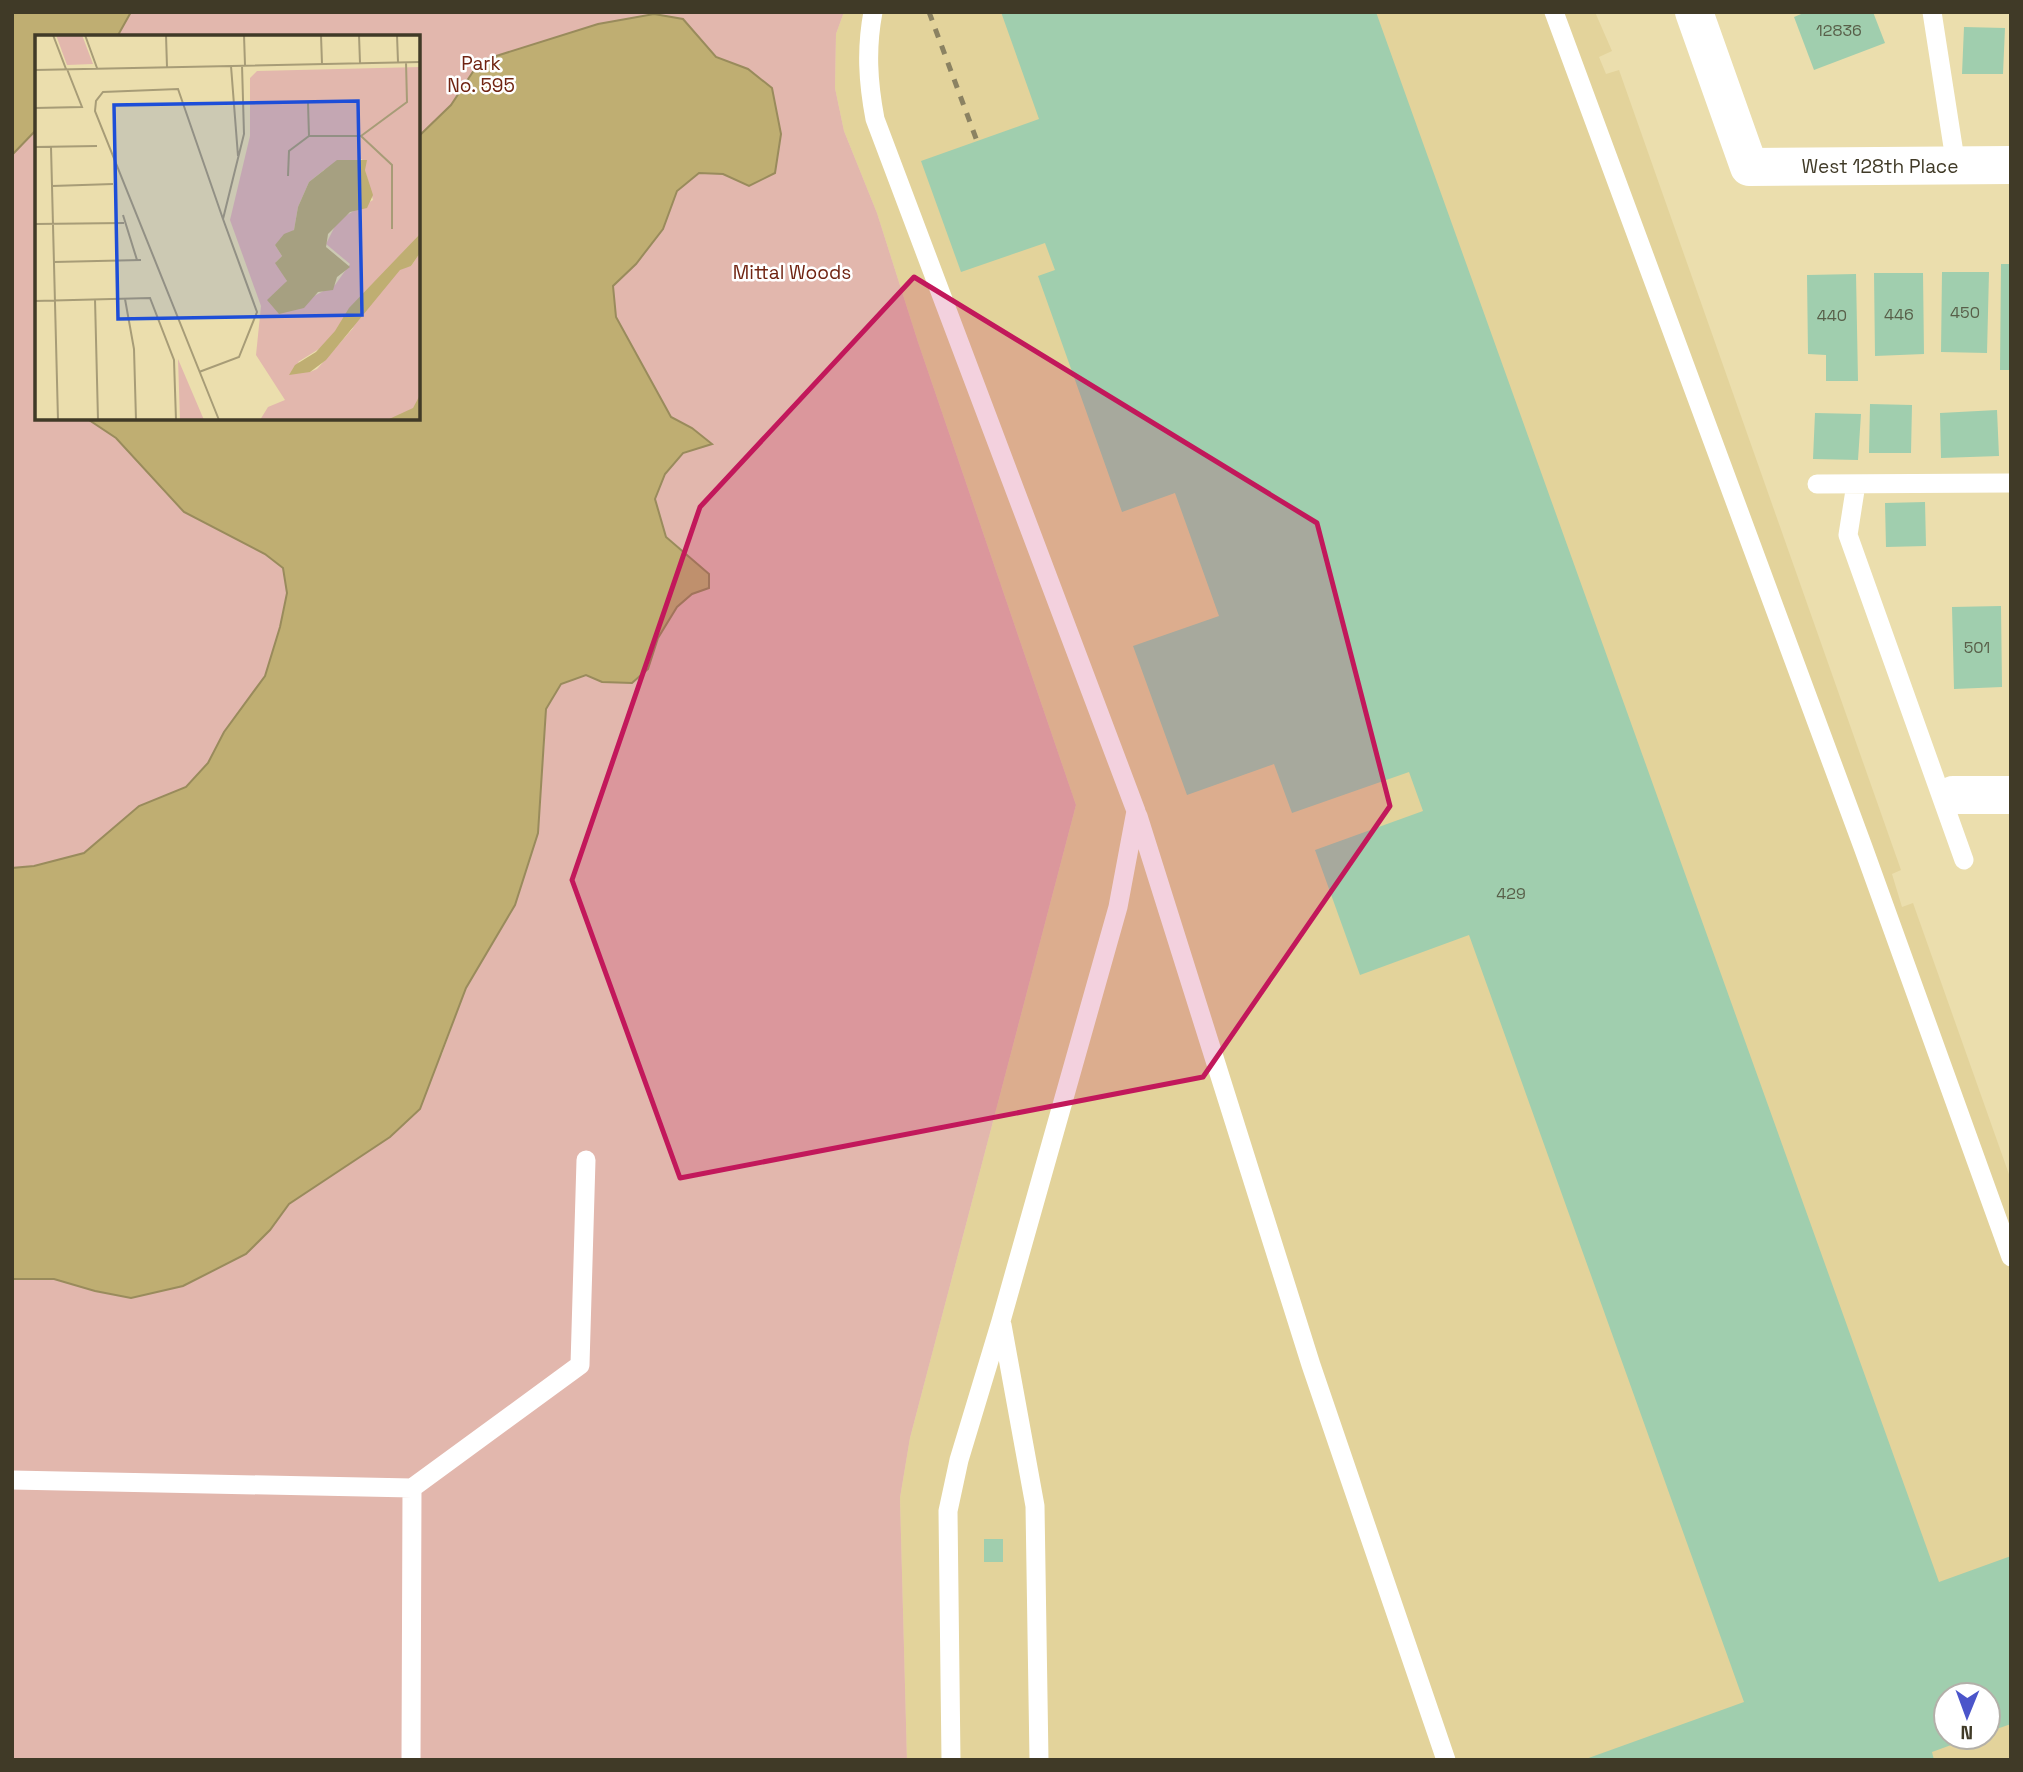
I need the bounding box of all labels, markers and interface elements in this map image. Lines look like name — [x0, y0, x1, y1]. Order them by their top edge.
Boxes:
house number: 12836 — [1816, 20, 1862, 41]
inset map — [35, 35, 420, 420]
park label: Park No. 595 — [447, 51, 515, 98]
street label: West 128th Place — [1802, 154, 1958, 179]
park label: Mittal Woods — [733, 260, 851, 285]
house number: 450 — [1950, 302, 1980, 323]
house number: 446 — [1884, 304, 1914, 325]
house number: 440 — [1817, 305, 1847, 326]
house number: 501 — [1964, 637, 1990, 658]
house number: 429 — [1496, 883, 1526, 904]
north arrow — [1932, 1681, 2002, 1751]
text: N — [1960, 1720, 1973, 1745]

